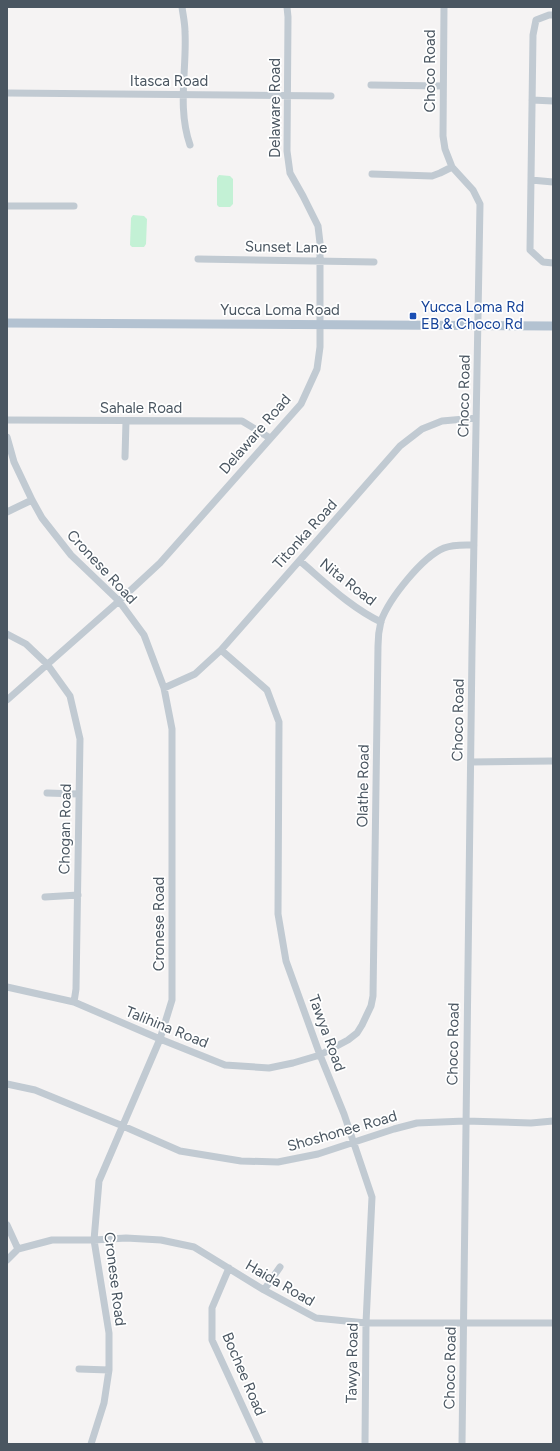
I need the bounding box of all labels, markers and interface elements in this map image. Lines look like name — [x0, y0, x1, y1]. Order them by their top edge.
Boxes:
street label: Choco Road — [421, 30, 439, 112]
street label: Delaware Road — [266, 58, 284, 158]
street label: Itasca Road — [130, 72, 208, 90]
street label: Sunset Lane — [245, 237, 327, 257]
place label: Yucca Loma Rd EB & Choco Rd — [421, 298, 524, 333]
street label: Yucca Loma Road — [220, 301, 340, 319]
marker: Yucca Loma Rd EB & Choco Rd — [408, 311, 418, 321]
street label: Choco Road — [454, 354, 474, 438]
street label: Delaware Road — [215, 390, 295, 478]
street label: Sahale Road — [100, 399, 182, 417]
street label: Titonka Road — [269, 495, 341, 573]
street label: Cronese Road — [63, 526, 141, 608]
street label: Nita Road — [316, 554, 380, 610]
street label: Choco Road — [448, 678, 468, 762]
street label: Olathe Road — [353, 744, 373, 828]
street label: Chogan Road — [55, 783, 75, 875]
street label: Cronese Road — [150, 877, 168, 971]
street label: Tawya Road — [305, 992, 349, 1074]
street label: Talihina Road — [123, 1002, 211, 1052]
street label: Choco Road — [443, 1002, 463, 1086]
street label: Shoshonee Road — [285, 1107, 399, 1155]
street label: Cronese Road — [100, 1231, 130, 1327]
street label: Haida Road — [242, 1256, 318, 1310]
street label: Tawya Road — [342, 1323, 362, 1403]
street label: Choco Road — [440, 1326, 460, 1410]
street label: Bochee Road — [218, 1330, 270, 1418]

